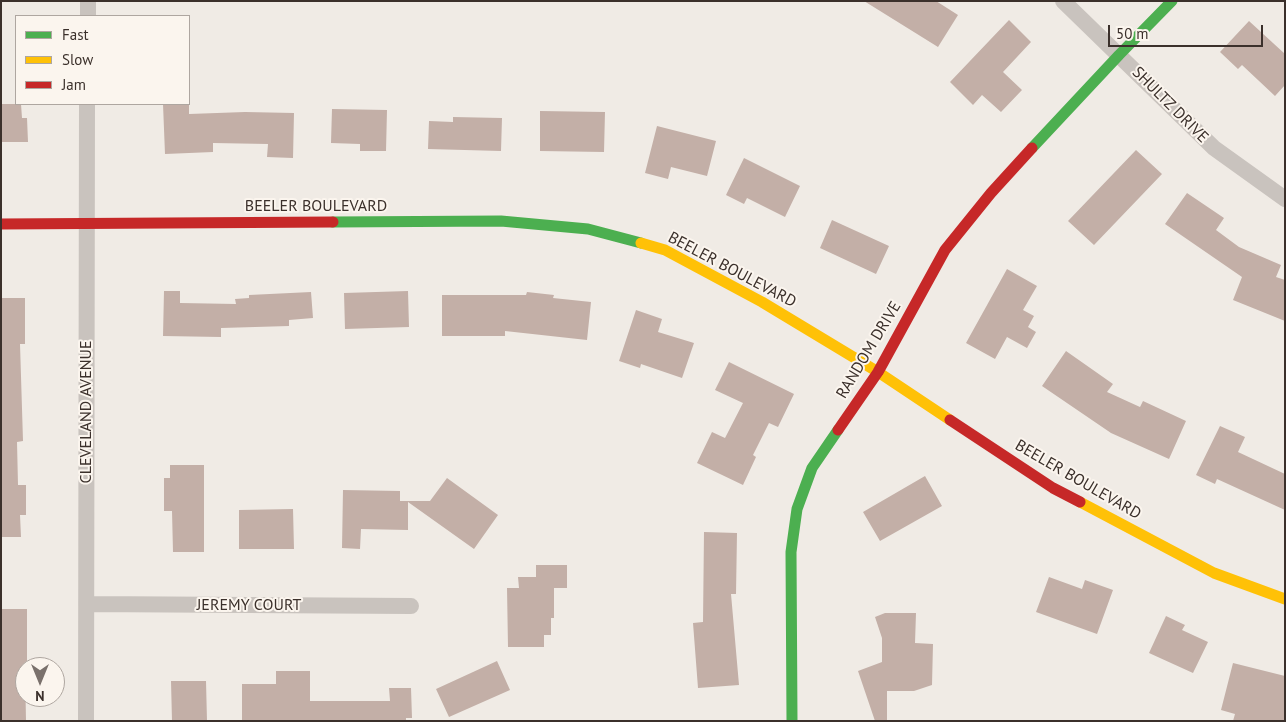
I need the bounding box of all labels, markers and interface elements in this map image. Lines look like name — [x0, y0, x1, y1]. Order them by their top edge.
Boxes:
legend — [15, 15, 190, 105]
scale bar — [1111, 15, 1266, 47]
text: 50 m — [1116, 24, 1149, 43]
text: Fast — [62, 25, 89, 44]
text: Slow — [62, 50, 93, 69]
street label: SHULTZ DRIVE — [1128, 63, 1212, 147]
text: Jam — [62, 75, 86, 94]
street label: BEELER BOULEVARD — [245, 196, 387, 216]
street label: BEELER BOULEVARD — [665, 228, 799, 312]
street label: RANDOM DRIVE — [832, 298, 906, 402]
street label: CLEVELAND AVENUE — [76, 341, 96, 483]
street label: BEELER BOULEVARD — [1012, 436, 1144, 524]
street label: JEREMY COURT — [197, 595, 301, 615]
north arrow — [15, 657, 65, 707]
text: N — [35, 687, 45, 705]

